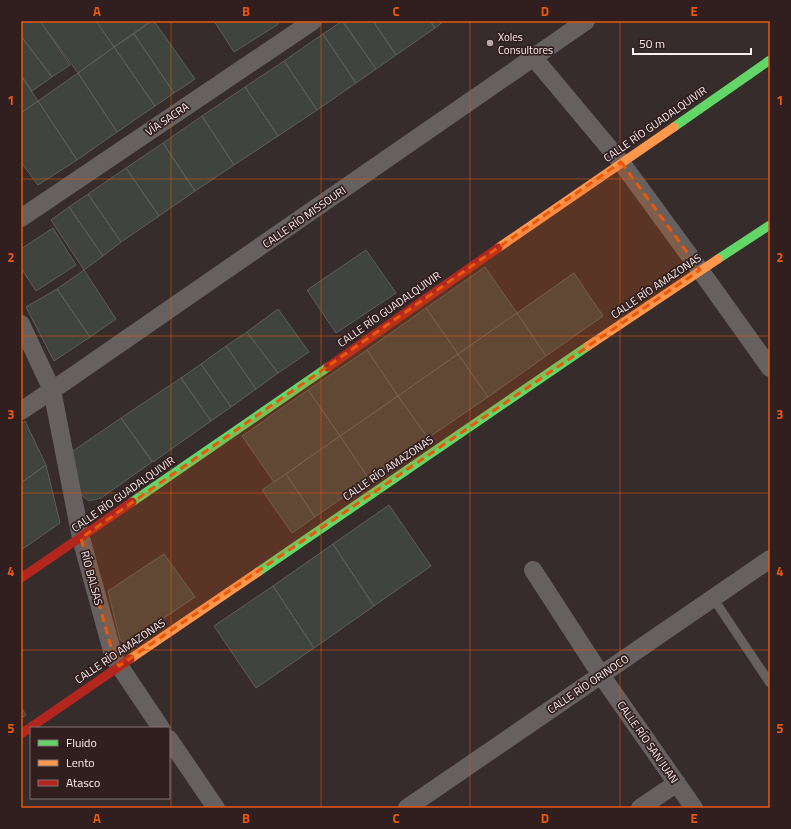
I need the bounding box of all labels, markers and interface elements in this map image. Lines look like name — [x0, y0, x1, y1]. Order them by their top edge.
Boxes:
text: A — [93, 1, 101, 21]
text: B — [242, 1, 250, 21]
text: C — [392, 1, 400, 21]
text: D — [541, 1, 549, 21]
text: E — [690, 1, 698, 21]
place label: Xoles Consultores — [498, 29, 553, 58]
scale bar — [633, 30, 751, 56]
text: 50 m — [639, 34, 665, 53]
marker: Xoles Consultores — [485, 38, 495, 48]
street label: CALLE RÍO GUADALQUIVIR — [600, 82, 710, 166]
text: 1 — [7, 90, 15, 110]
text: 1 — [776, 90, 784, 110]
street label: VÍA SACRA — [142, 98, 192, 140]
street label: CALLE RÍO MISSOURI — [259, 182, 349, 252]
text: 2 — [7, 247, 15, 267]
text: 2 — [776, 247, 784, 267]
street label: CALLE RÍO AMAZONAS — [608, 250, 704, 322]
street label: CALLE RÍO GUADALQUIVIR — [334, 267, 444, 351]
text: 3 — [7, 404, 15, 424]
text: 3 — [776, 404, 784, 424]
street label: CALLE RÍO AMAZONAS — [340, 432, 436, 504]
street label: CALLE RÍO GUADALQUIVIR — [68, 452, 178, 536]
street label: RÍO BALSAS — [77, 549, 107, 607]
text: 4 — [7, 561, 15, 581]
text: 4 — [776, 561, 784, 581]
street label: CALLE RÍO AMAZONAS — [72, 615, 168, 687]
street label: CALLE RÍO ORINOCO — [544, 651, 632, 717]
street label: CALLE RÍO SAN JUAN — [614, 698, 682, 786]
text: 5 — [7, 718, 15, 738]
text: 5 — [776, 718, 784, 738]
legend — [30, 727, 170, 799]
text: Fluido — [66, 733, 97, 752]
text: Lento — [66, 753, 95, 772]
text: Atasco — [66, 773, 100, 792]
text: A — [93, 808, 101, 828]
text: B — [242, 808, 250, 828]
text: C — [392, 808, 400, 828]
text: D — [541, 808, 549, 828]
text: E — [690, 808, 698, 828]

